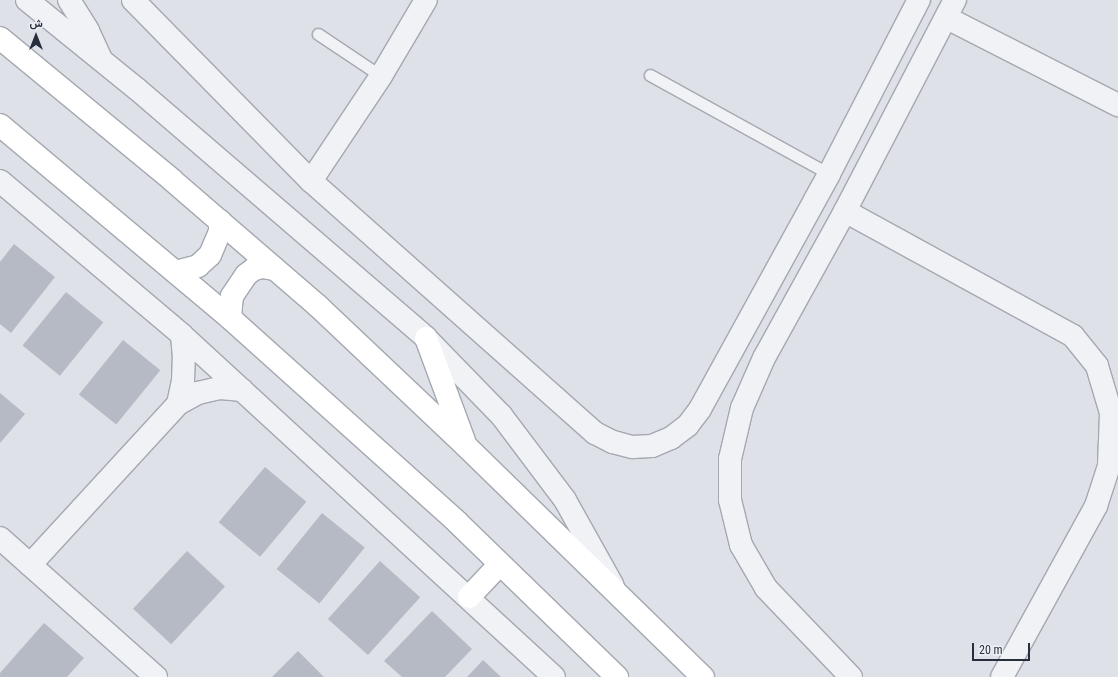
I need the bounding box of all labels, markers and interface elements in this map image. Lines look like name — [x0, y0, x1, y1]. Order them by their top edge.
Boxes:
north arrow — [16, 16, 56, 56]
text: ش — [29, 17, 43, 30]
scale bar — [974, 635, 1032, 661]
text: 20 m — [979, 643, 1003, 657]

